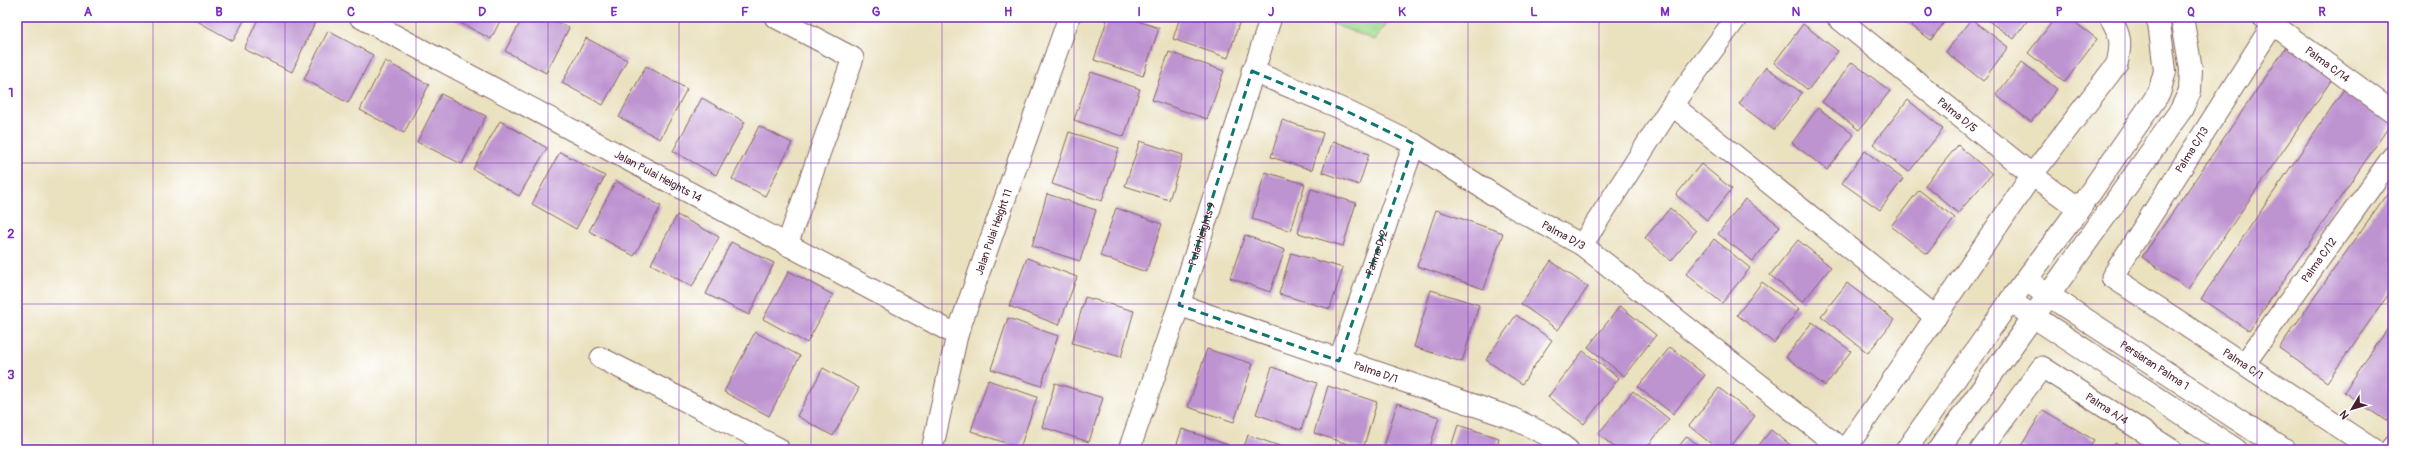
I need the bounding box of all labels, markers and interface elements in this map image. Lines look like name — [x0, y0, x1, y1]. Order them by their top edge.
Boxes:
text: A — [84, 4, 93, 20]
text: B — [215, 4, 223, 20]
text: C — [347, 4, 355, 20]
text: D — [478, 4, 486, 20]
text: E — [611, 4, 618, 20]
text: F — [741, 4, 749, 20]
text: G — [872, 4, 881, 20]
text: H — [1004, 4, 1012, 20]
text: I — [1137, 4, 1141, 20]
text: J — [1268, 4, 1274, 20]
text: K — [1398, 4, 1406, 20]
text: L — [1530, 4, 1538, 20]
text: M — [1660, 4, 1670, 20]
text: N — [1792, 4, 1801, 20]
text: O — [1924, 4, 1933, 20]
text: P — [2055, 4, 2063, 20]
text: Q — [2187, 4, 2195, 20]
text: R — [2318, 4, 2326, 20]
street label: Palma C/14 — [2303, 44, 2353, 85]
text: 1 — [8, 85, 14, 101]
street label: Palma D/5 — [1935, 95, 1980, 135]
street label: Palma C/13 — [2173, 125, 2211, 175]
street label: Jalan Pulai Heights 14 — [612, 147, 705, 205]
street label: Jalan Pulai Height 11 — [972, 187, 1014, 277]
street label: Pulai Heights 9 — [1185, 200, 1218, 267]
street label: Palma D/3 — [1540, 218, 1588, 252]
text: 2 — [7, 226, 15, 242]
street label: Palma D/2 — [1363, 228, 1391, 277]
street label: Palma C/12 — [2298, 235, 2339, 285]
street label: Persiaran Palma 1 — [2118, 338, 2192, 392]
street label: Palma C/1 — [2220, 346, 2266, 382]
street label: Palma D/1 — [1352, 358, 1400, 385]
text: 3 — [7, 367, 15, 383]
north arrow — [2332, 389, 2372, 429]
street label: Palma A/4 — [2083, 390, 2131, 427]
text: N — [2337, 407, 2352, 422]

